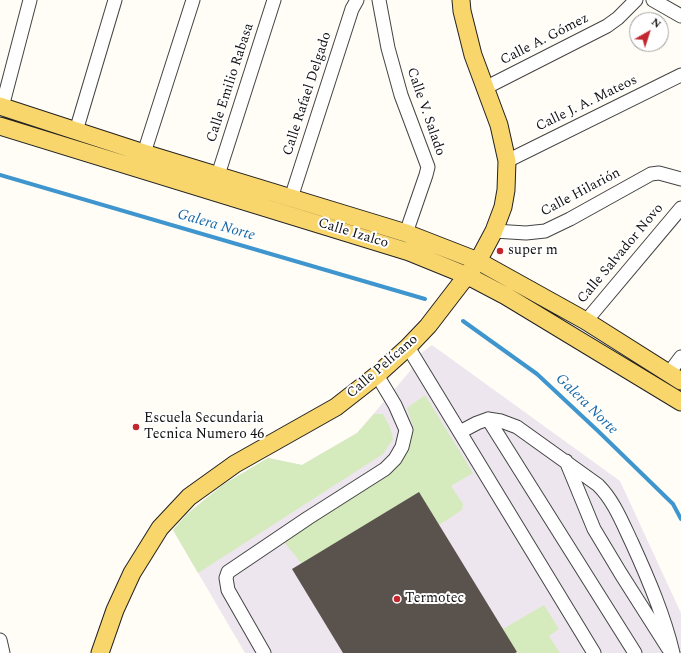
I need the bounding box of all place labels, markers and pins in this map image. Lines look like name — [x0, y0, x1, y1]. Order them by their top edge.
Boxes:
place label: super m — [508, 243, 558, 259]
marker: super m — [495, 246, 505, 256]
place label: Escuela Secundaria Tecnica Numero 46 — [144, 411, 264, 444]
marker: Escuela Secundaria Tecnica Numero 46 — [131, 422, 141, 432]
place label: Termotec — [405, 591, 464, 607]
marker: Termotec — [392, 594, 402, 604]

